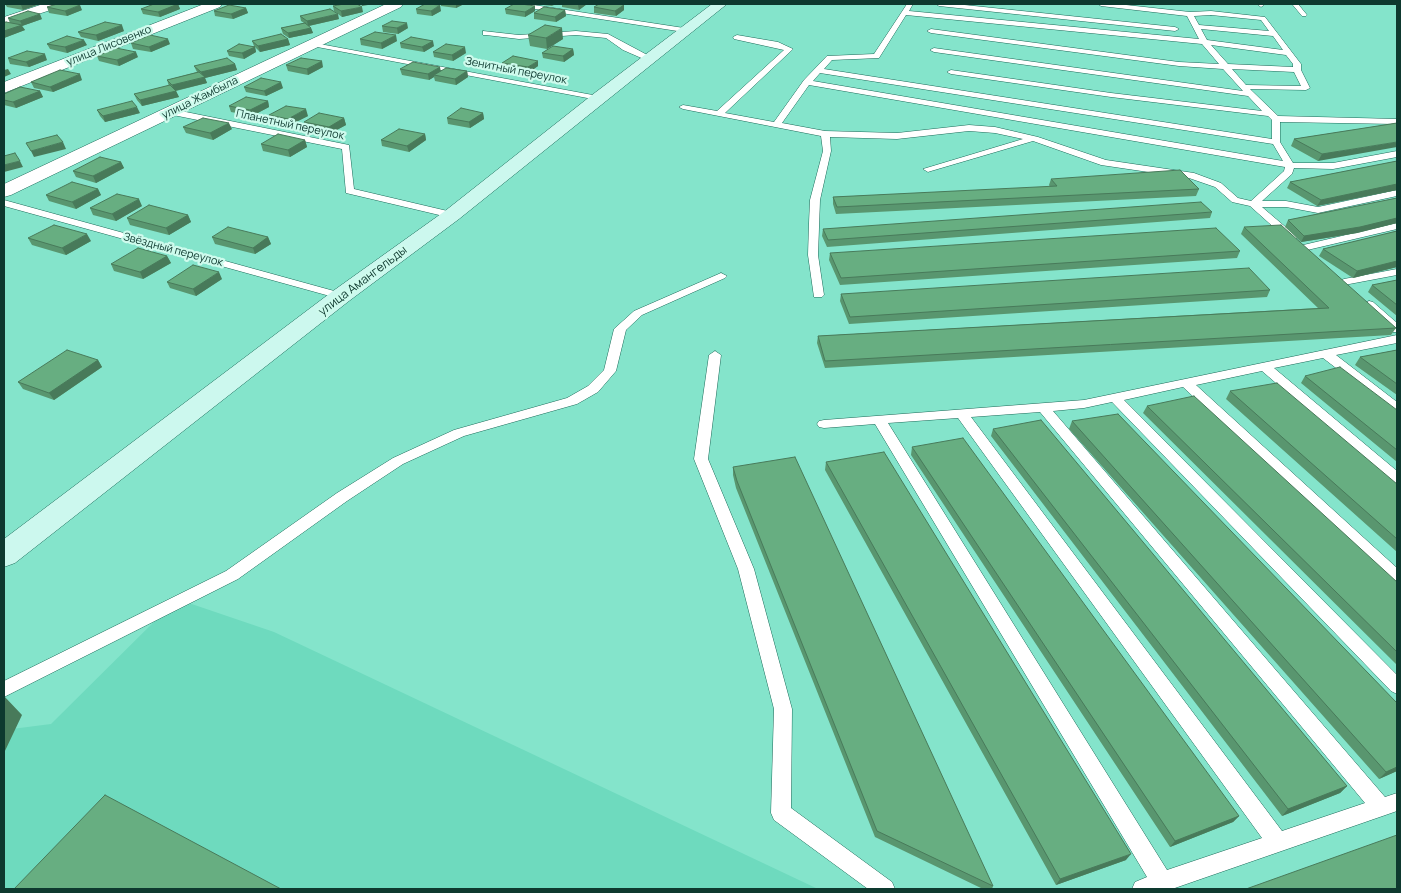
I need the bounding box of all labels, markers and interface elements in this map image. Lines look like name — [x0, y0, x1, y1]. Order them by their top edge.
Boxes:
street label: улица Лисовенко — [65, 23, 153, 69]
street label: Зенитный переулок — [464, 55, 568, 87]
street label: улица Жамбыла — [160, 74, 240, 122]
street label: Планетный переулок — [235, 107, 345, 143]
street label: Звёздный переулок — [122, 230, 224, 270]
street label: улица Амангельды — [316, 243, 410, 319]

